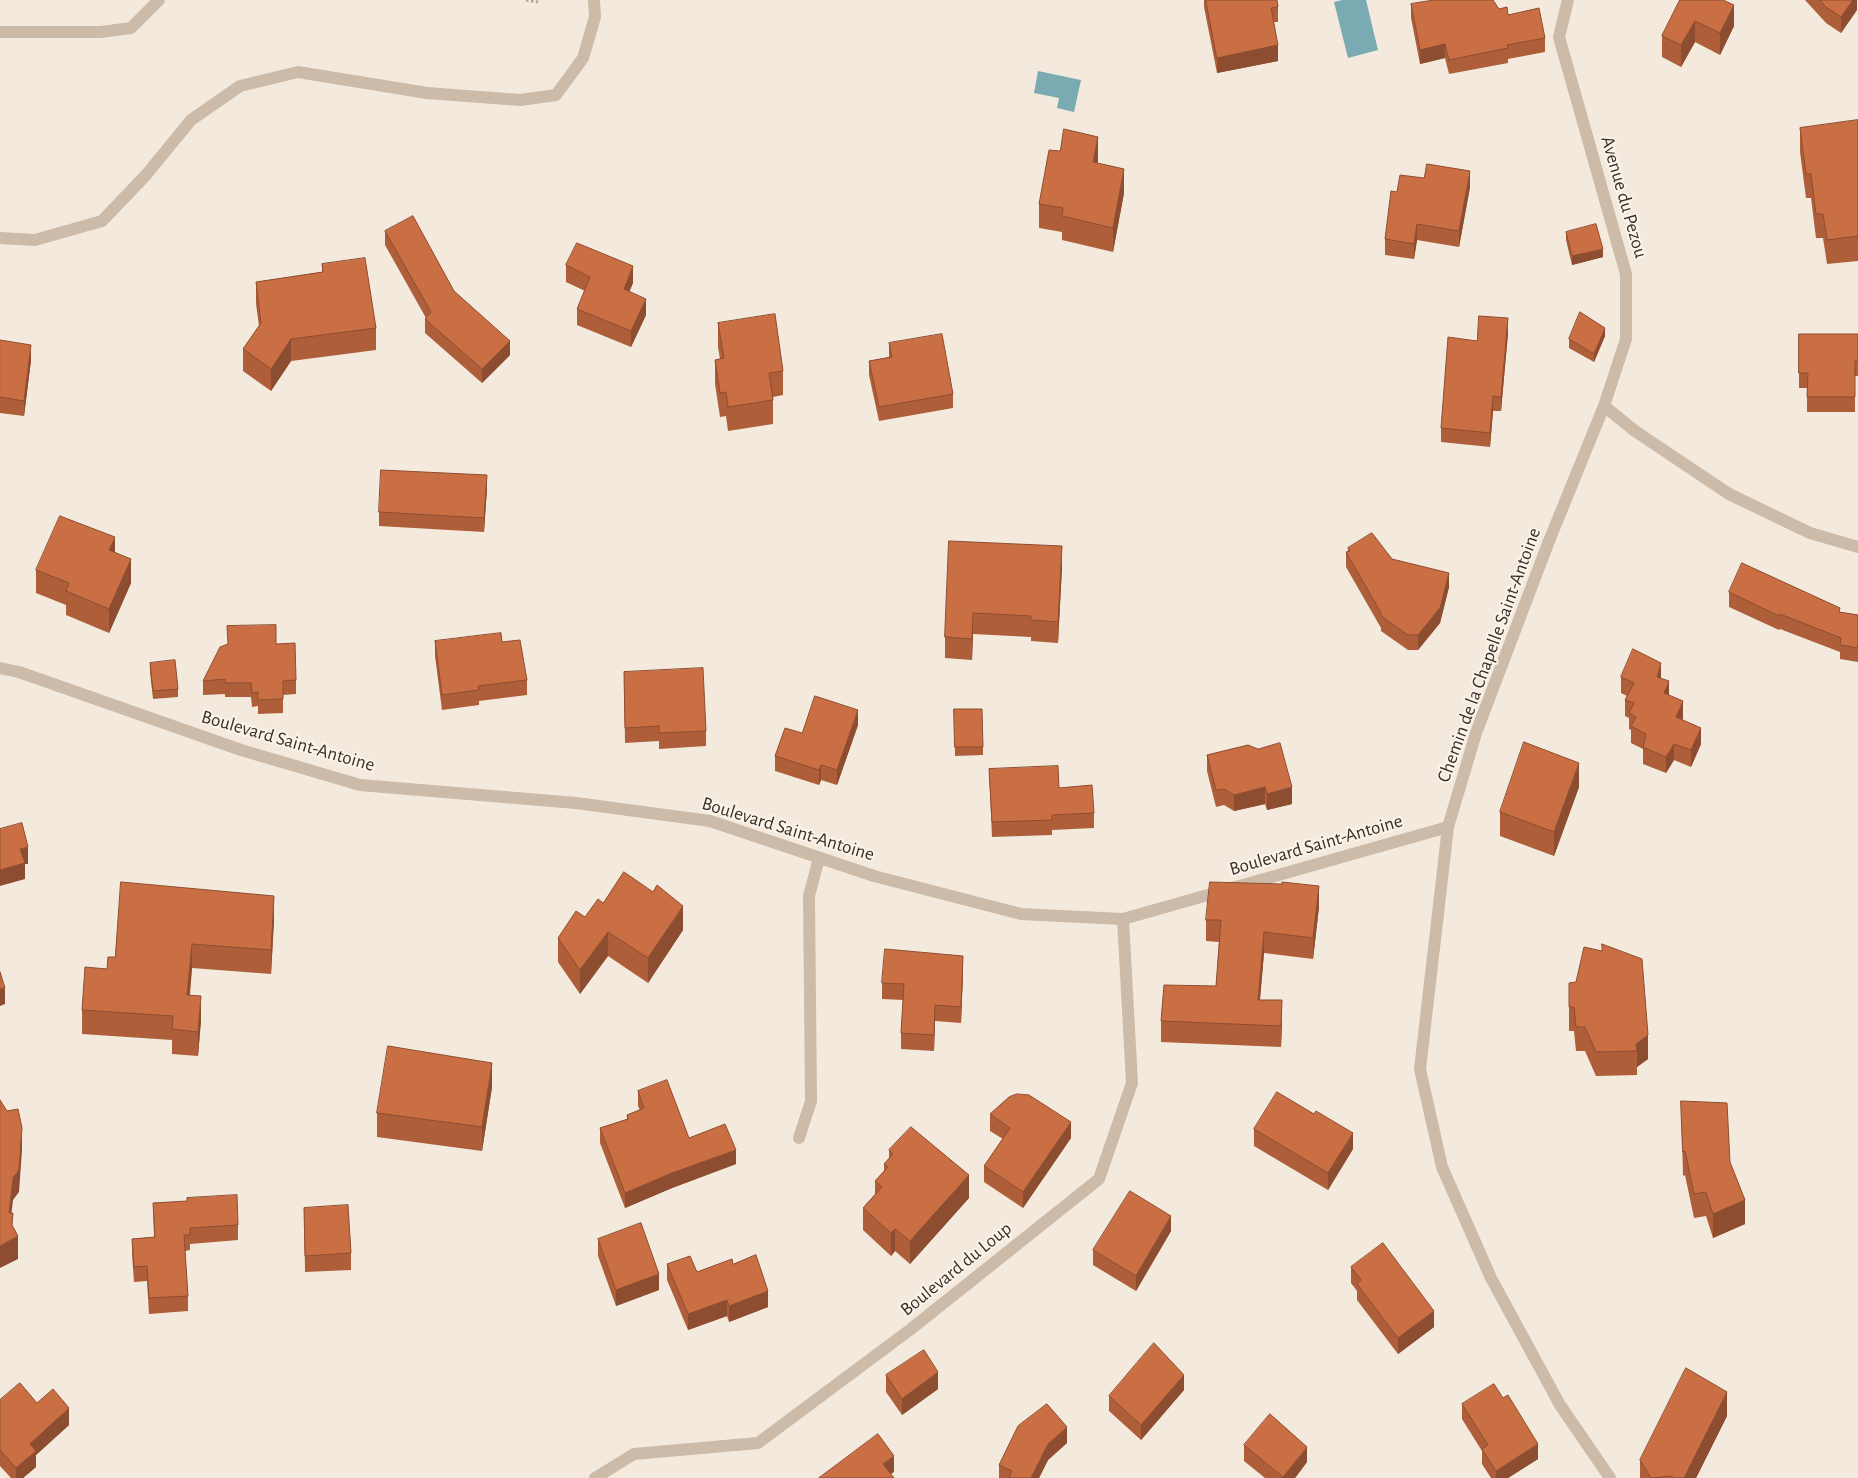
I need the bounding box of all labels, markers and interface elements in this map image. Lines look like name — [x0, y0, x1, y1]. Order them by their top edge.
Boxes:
street label: Avenue du Pezou — [1596, 133, 1652, 261]
street label: Chemin de la Chapelle Saint-Antoine — [1432, 525, 1546, 785]
street label: Boulevard Saint-Antoine — [199, 705, 377, 777]
street label: Boulevard Saint-Antoine — [699, 792, 877, 866]
street label: Boulevard Saint-Antoine — [1227, 809, 1405, 881]
street label: Boulevard du Loup — [896, 1217, 1016, 1321]

